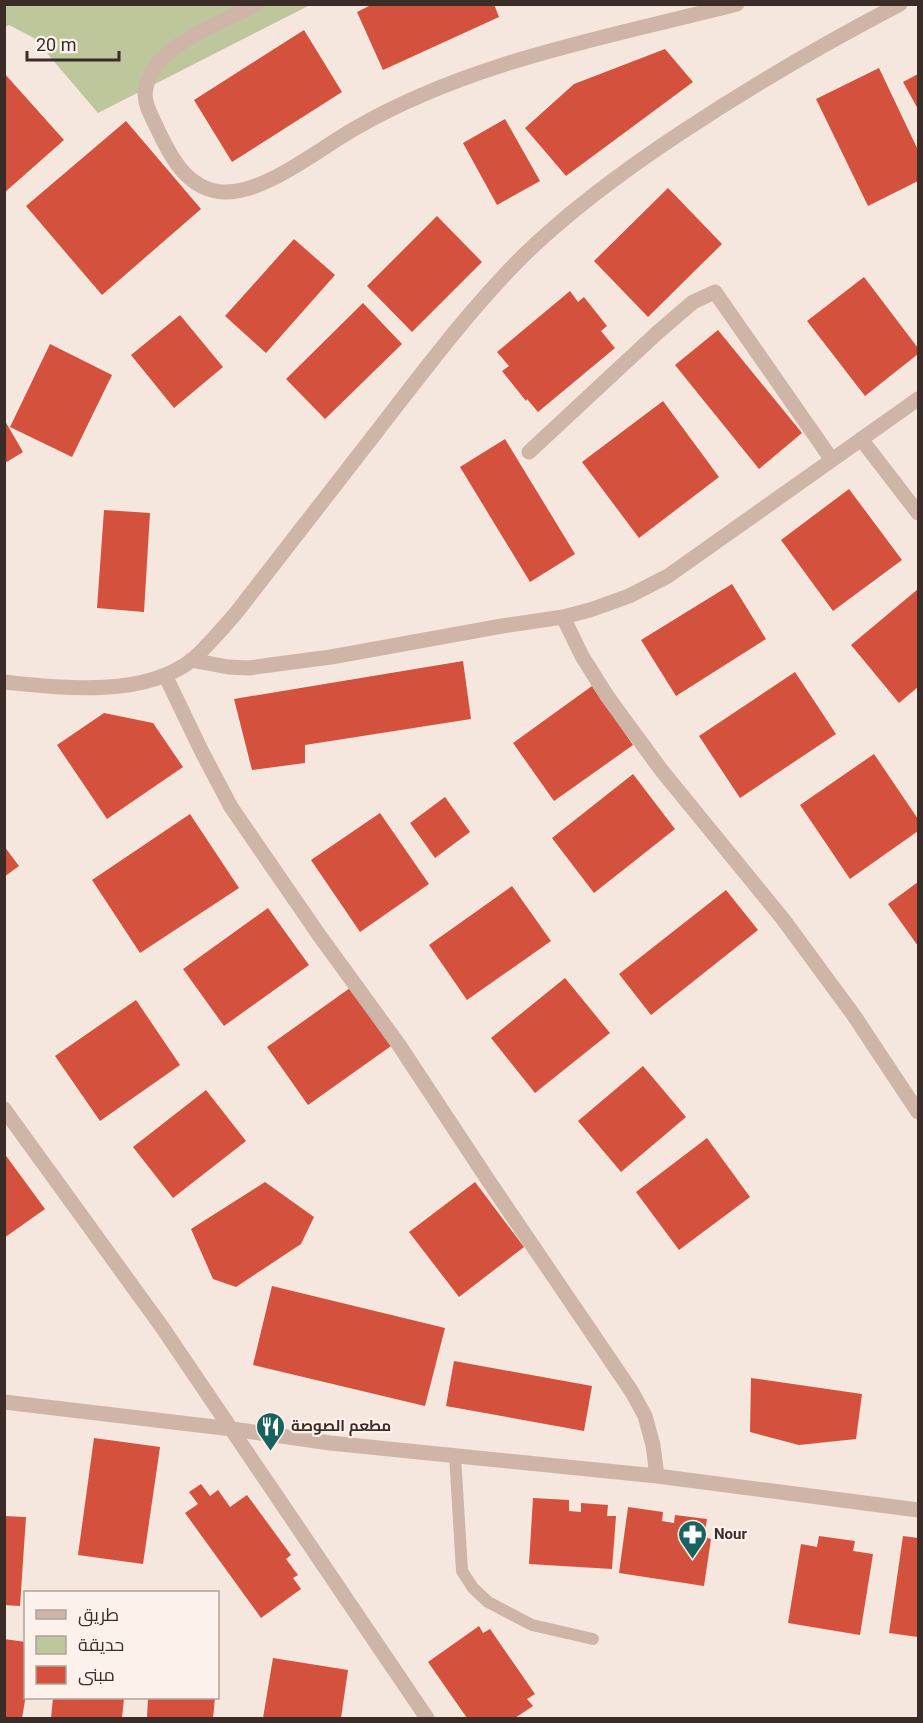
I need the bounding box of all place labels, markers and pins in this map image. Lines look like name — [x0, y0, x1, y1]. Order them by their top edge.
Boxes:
restaurant icon: مطعم الصوصة — [254, 1410, 286, 1452]
place label: مطعم الصوصة — [291, 1417, 391, 1436]
pharmacy icon: Nour — [677, 1518, 709, 1560]
place label: Nour — [714, 1525, 747, 1543]

